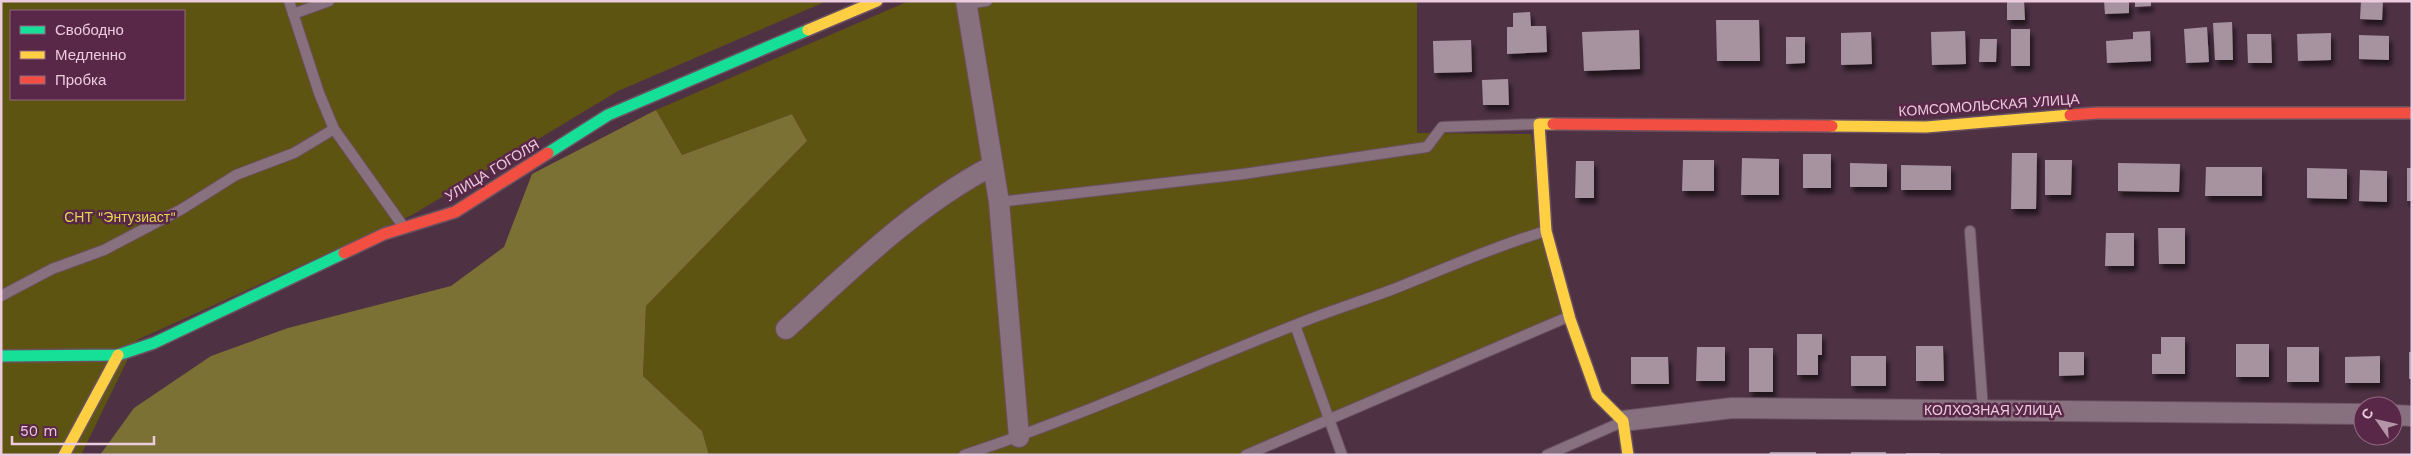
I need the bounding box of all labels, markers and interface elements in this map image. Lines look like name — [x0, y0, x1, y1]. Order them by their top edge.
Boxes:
legend — [10, 10, 185, 100]
text: Свободно — [55, 21, 124, 39]
text: Медленно — [55, 46, 126, 64]
text: Пробка — [55, 71, 107, 89]
street label: КОМСОМОЛЬСКАЯ УЛИЦА — [1898, 91, 2081, 119]
street label: УЛИЦА ГОГОЛЯ — [442, 136, 542, 204]
park label: СНТ "Энтузиаст" — [64, 209, 176, 225]
north arrow — [2353, 396, 2403, 446]
street label: КОЛХОЗНАЯ УЛИЦА — [1924, 402, 2063, 418]
text: С — [2358, 405, 2377, 422]
scale bar — [12, 414, 155, 446]
text: 50 m — [20, 422, 57, 440]

